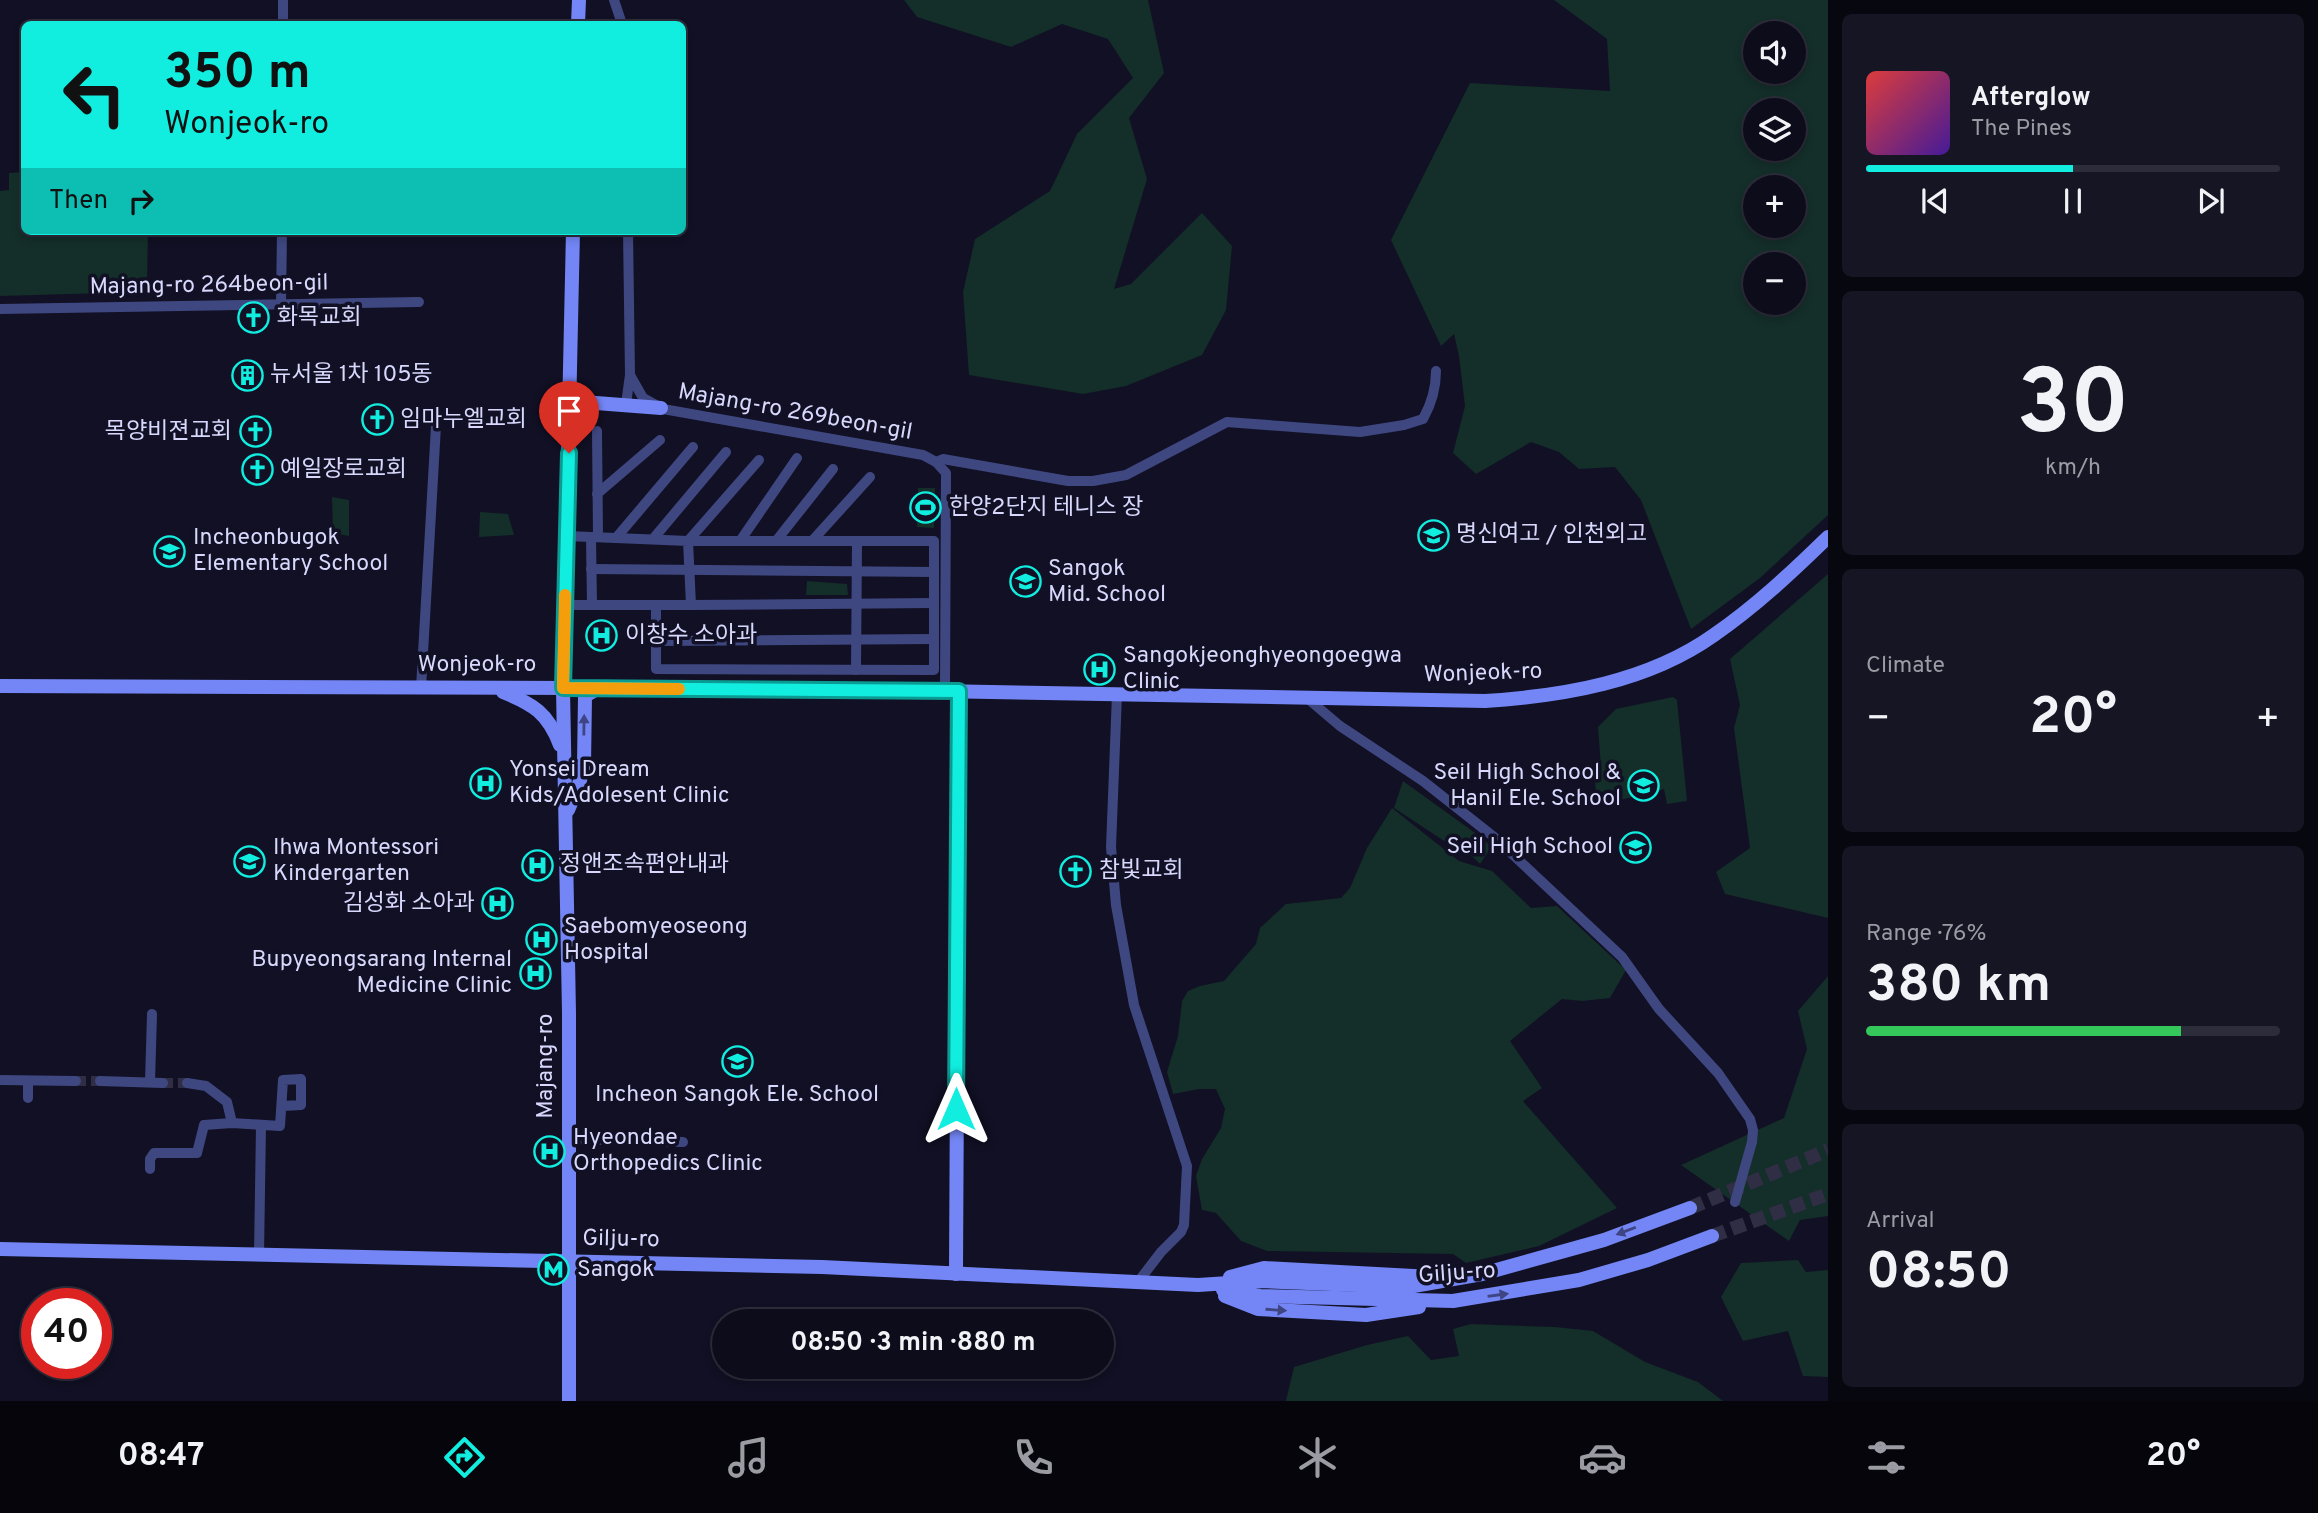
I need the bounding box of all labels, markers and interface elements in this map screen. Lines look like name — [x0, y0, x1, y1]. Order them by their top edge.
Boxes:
map controls — [1743, 21, 1806, 315]
button: sound — [1743, 21, 1806, 84]
text: 350 m — [164, 44, 311, 106]
icon: left — [49, 49, 140, 140]
text: Afterglow — [1971, 82, 2091, 115]
button: layers — [1743, 98, 1806, 161]
text: Wonjeok-ro — [164, 105, 329, 145]
text: The Pines — [1971, 115, 2072, 144]
button: + — [1743, 175, 1806, 238]
icon: right — [122, 182, 160, 220]
icon: previous — [1916, 182, 1954, 220]
icon: pause — [2054, 182, 2092, 220]
icon: next — [2192, 182, 2230, 220]
text: Then — [49, 185, 108, 218]
button: − — [1743, 252, 1806, 315]
street label: Majang-ro 264beon-gil — [89, 269, 329, 303]
church icon: 화목교회 — [237, 301, 271, 335]
place label: 화목교회 — [277, 304, 362, 333]
text: 30 — [2017, 351, 2130, 466]
building icon: 뉴서울 1차 105동 — [230, 358, 264, 392]
place label: 뉴서울 1차 105동 — [270, 361, 433, 390]
street label: Majang-ro 269beon-gil — [676, 378, 914, 448]
pin — [539, 381, 599, 453]
icon: arrive — [550, 392, 588, 430]
church icon: 임마누엘교회 — [360, 403, 394, 437]
place label: 임마누엘교회 — [400, 406, 527, 435]
church icon: 목양비젼교회 — [238, 415, 272, 449]
place label: 목양비젼교회 — [105, 418, 232, 447]
church icon: 예일장로교회 — [240, 453, 274, 487]
text: km/h — [2045, 454, 2101, 483]
place label: 예일장로교회 — [280, 456, 407, 485]
sports icon: 한양2단지 테니스 장 — [909, 491, 943, 525]
place label: 한양2단지 테니스 장 — [949, 494, 1143, 523]
school or university icon: 명신여고 / 인천외고 — [1416, 518, 1450, 552]
place label: 명신여고 / 인천외고 — [1456, 521, 1647, 550]
place label: Incheonbugok Elementary School — [193, 524, 388, 579]
school or university icon: Incheonbugok Elementary School — [153, 534, 187, 568]
place label: Sangok Mid. School — [1048, 555, 1166, 610]
school or university icon: Sangok Mid. School — [1008, 565, 1042, 599]
hospital icon: 이창수 소아과 — [585, 619, 619, 653]
place label: 이창수 소아과 — [625, 622, 757, 651]
place label: Sangokjeonghyeongoegwa Clinic — [1123, 642, 1402, 697]
street label: Wonjeok-ro — [418, 651, 536, 680]
hospital icon: Sangokjeonghyeongoegwa Clinic — [1083, 652, 1117, 686]
text: Climate — [1866, 652, 1945, 681]
street label: Wonjeok-ro — [1423, 657, 1543, 691]
text: 20° — [2029, 686, 2117, 752]
text: − — [1866, 696, 1891, 745]
text: + — [2255, 696, 2280, 745]
one-way arrow — [579, 714, 590, 736]
place label: Yonsei Dream Kids/Adolesent Clinic — [509, 756, 729, 811]
place label: Seil High School & Hanil Ele. School — [1434, 759, 1621, 814]
hospital icon: Yonsei Dream Kids/Adolesent Clinic — [469, 766, 503, 800]
school or university icon: Seil High School & Hanil Ele. School — [1627, 769, 1661, 803]
school or university icon: Seil High School — [1619, 830, 1653, 864]
place label: Seil High School — [1447, 833, 1613, 862]
place label: Ihwa Montessori Kindergarten — [273, 834, 439, 889]
school or university icon: Ihwa Montessori Kindergarten — [233, 844, 267, 878]
hospital icon: 정앤조속편안내과 — [520, 848, 554, 882]
place label: 정앤조속편안내과 — [560, 851, 729, 880]
church icon: 참빛교회 — [1059, 854, 1093, 888]
place label: 참빛교회 — [1099, 857, 1184, 886]
hospital icon: 김성화 소아과 — [481, 887, 515, 921]
place label: 김성화 소아과 — [343, 890, 475, 919]
place label: Saebomyeoseong Hospital — [564, 913, 748, 968]
text: Range · 76% — [1866, 920, 1986, 949]
hospital icon: Saebomyeoseong Hospital — [524, 923, 558, 957]
place label: Bupyeongsarang Internal Medicine Clinic — [251, 946, 512, 1001]
text: 380 km — [1866, 954, 2051, 1020]
hospital icon: Bupyeongsarang Internal Medicine Clinic — [518, 956, 552, 990]
street label: Majang-ro — [532, 1013, 561, 1119]
school or university icon: Incheon Sangok Ele. School — [720, 1044, 754, 1078]
position arrow — [919, 1072, 993, 1146]
place label: Incheon Sangok Ele. School — [595, 1081, 879, 1110]
place label: Hyeondae Orthopedics Clinic — [573, 1124, 763, 1179]
hospital icon: Hyeondae Orthopedics Clinic — [533, 1134, 567, 1168]
text: Arrival — [1866, 1207, 1935, 1236]
street label: Gilju-ro — [582, 1225, 660, 1255]
one-way arrow — [1616, 1226, 1637, 1237]
text: 08:50 — [1866, 1241, 2011, 1307]
metro station icon: Sangok — [537, 1253, 571, 1287]
place label: Sangok — [577, 1256, 654, 1285]
street label: Gilju-ro — [1417, 1257, 1497, 1291]
speed limit sign: 40 — [21, 1288, 112, 1379]
one-way arrow — [1487, 1289, 1509, 1300]
one-way arrow — [1265, 1304, 1287, 1315]
text: 08:50 · 3 min · 880 m — [791, 1327, 1036, 1360]
icon: directions — [440, 1433, 489, 1482]
icon: music — [724, 1433, 773, 1482]
icon: phone — [1009, 1433, 1058, 1482]
icon: climate — [1293, 1433, 1342, 1482]
icon: car — [1578, 1433, 1627, 1482]
icon: filters — [1862, 1433, 1911, 1482]
text: 08:47 — [118, 1437, 204, 1477]
text: 20° — [2146, 1437, 2200, 1477]

